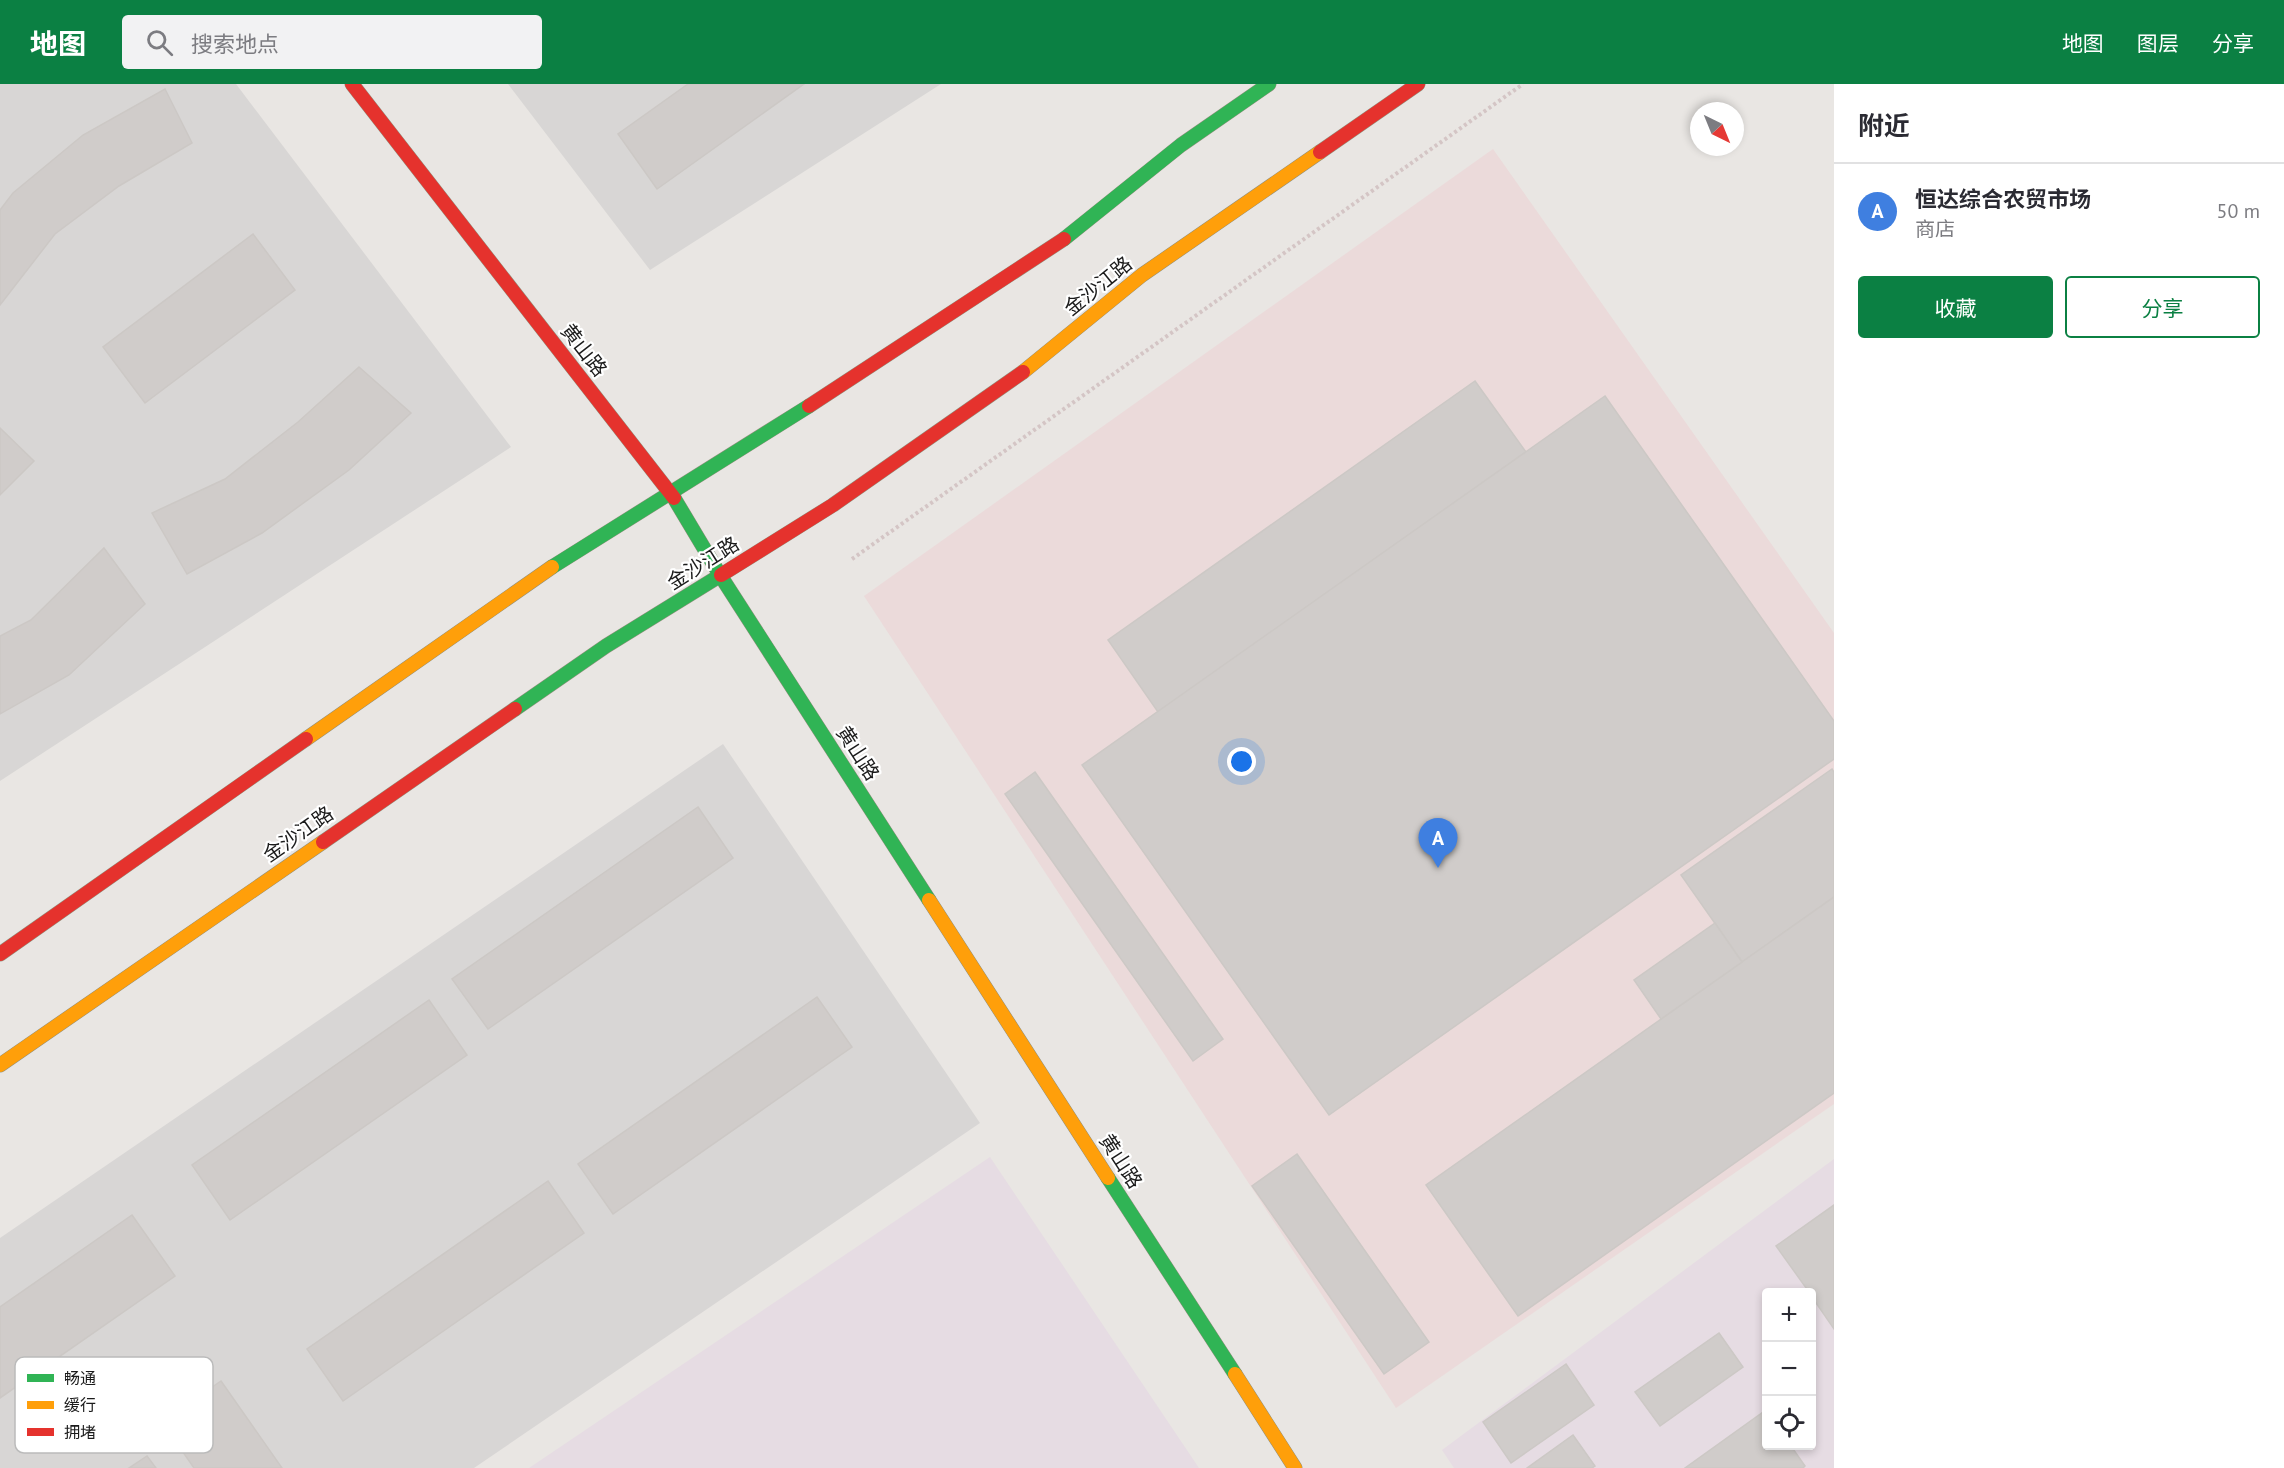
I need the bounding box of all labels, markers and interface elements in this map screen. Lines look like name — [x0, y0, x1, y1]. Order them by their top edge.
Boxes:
search box — [122, 15, 542, 69]
text: 地图 — [30, 25, 86, 62]
icon: search — [143, 26, 176, 59]
text: 搜索地点 — [191, 30, 279, 58]
text: 地图 — [2062, 30, 2104, 57]
text: 图层 — [2137, 30, 2179, 57]
text: 分享 — [2212, 30, 2254, 57]
north arrow — [1690, 102, 1744, 156]
text: 附近 — [1858, 109, 1910, 142]
text: 恒达综合农贸市场 — [1915, 185, 2091, 213]
text: A — [1871, 198, 1884, 224]
text: 50 m — [2217, 198, 2260, 224]
text: 商店 — [1915, 216, 1955, 242]
street label: 金沙江路 — [1059, 251, 1137, 321]
button: 收藏 — [1858, 276, 2053, 338]
button: 分享 — [2065, 276, 2260, 338]
street label: 黄山路 — [555, 318, 613, 382]
street label: 金沙江路 — [662, 531, 744, 595]
street label: 黄山路 — [831, 721, 885, 785]
your location — [1227, 747, 1256, 776]
street label: 金沙江路 — [258, 800, 338, 868]
pin: A — [1418, 818, 1458, 868]
street label: 黄山路 — [1094, 1129, 1148, 1193]
map controls — [1762, 1288, 1816, 1450]
button: + — [1762, 1288, 1816, 1342]
button: − — [1762, 1342, 1816, 1396]
legend — [15, 1357, 213, 1453]
text: 畅通 — [64, 1368, 96, 1388]
text: 缓行 — [64, 1395, 96, 1415]
button: locate — [1762, 1396, 1816, 1450]
text: 拥堵 — [64, 1422, 96, 1442]

